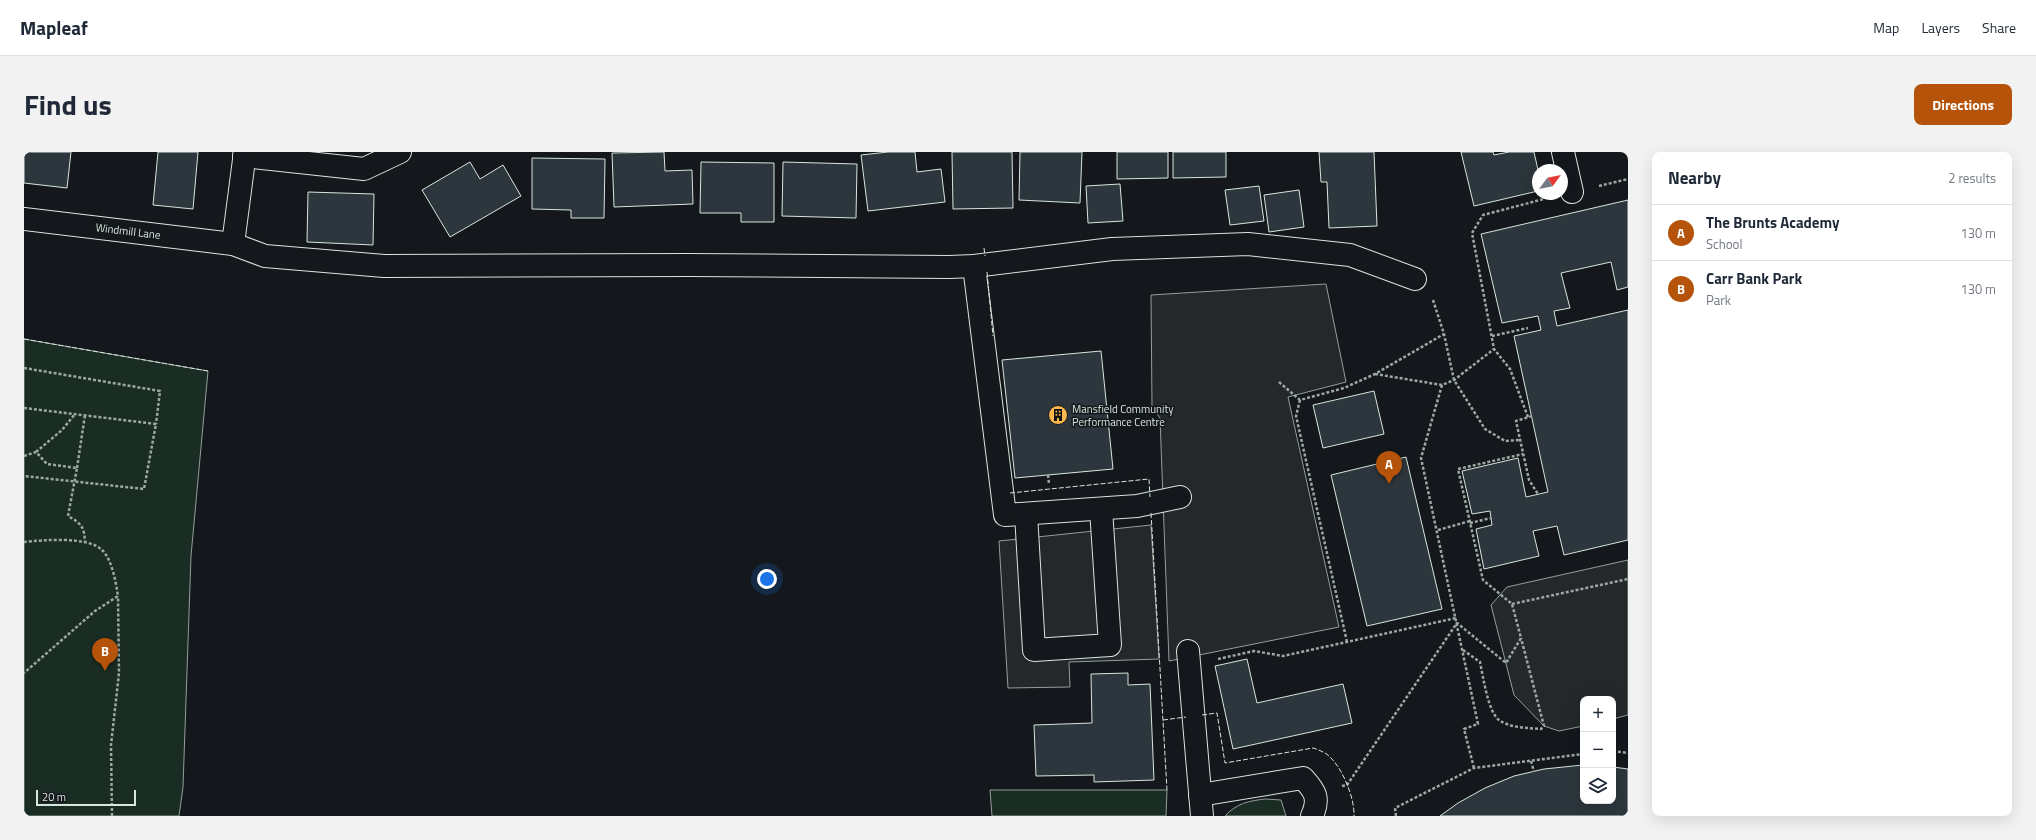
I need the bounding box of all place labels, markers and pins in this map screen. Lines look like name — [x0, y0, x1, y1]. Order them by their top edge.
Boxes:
place label: Mansfield Community Performance Centre — [1072, 401, 1174, 430]
building icon: Mansfield Community Performance Centre — [1047, 404, 1069, 426]
pin: A — [1376, 451, 1402, 484]
pin: B — [92, 638, 118, 671]

